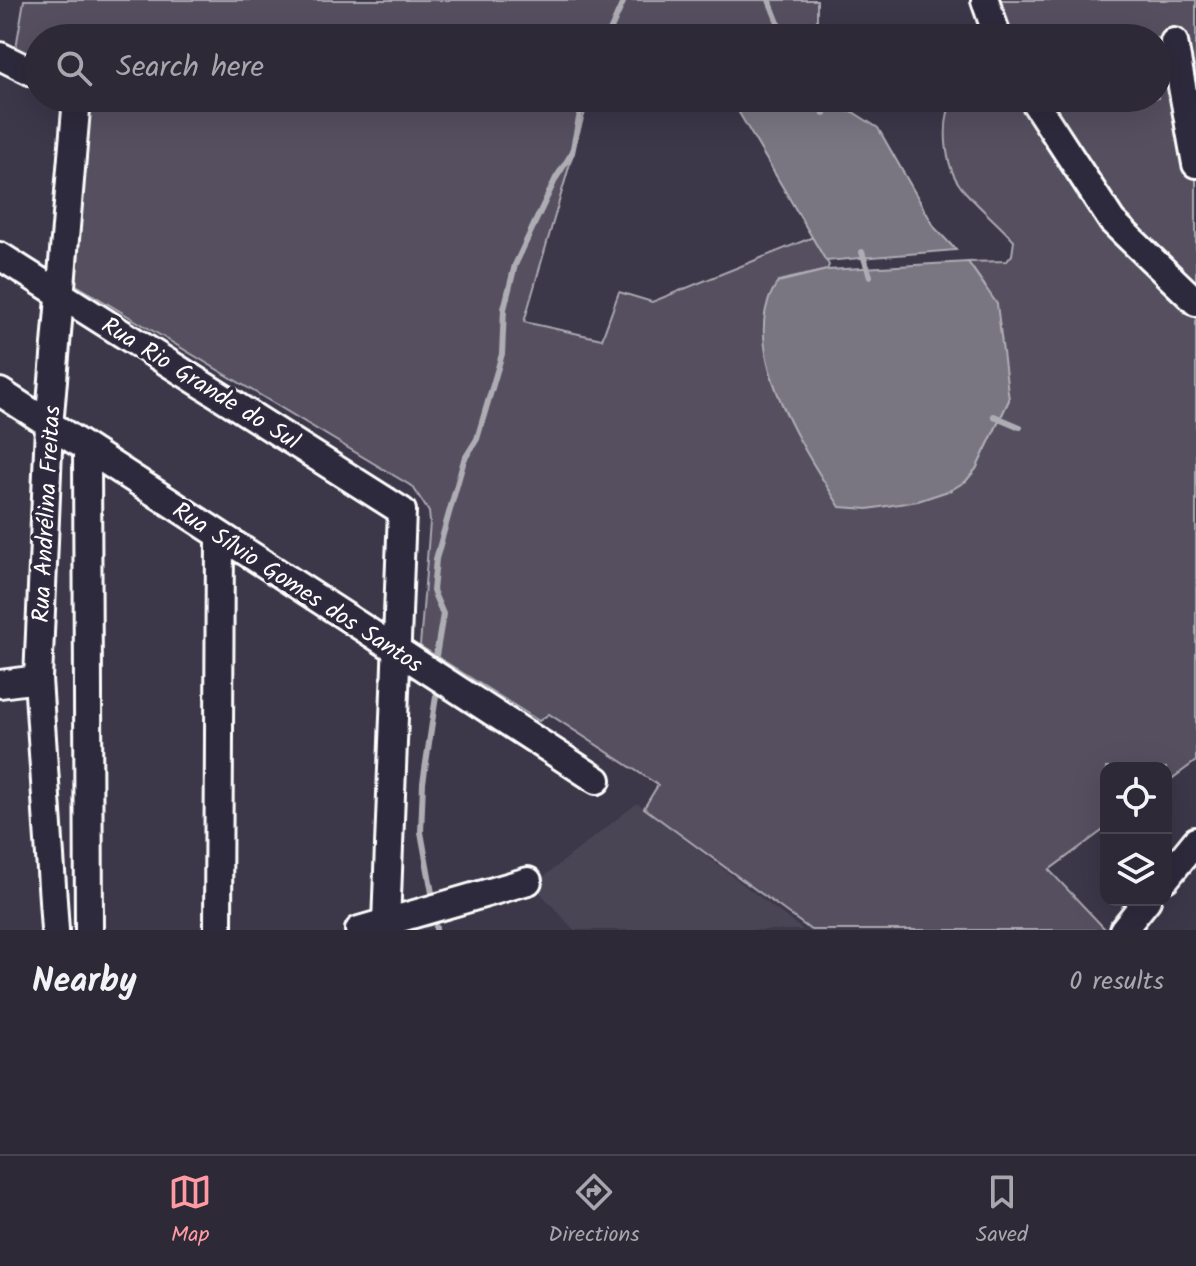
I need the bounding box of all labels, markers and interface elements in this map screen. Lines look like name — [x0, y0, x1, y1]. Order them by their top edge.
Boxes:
search box — [24, 24, 1172, 112]
text: Search here — [116, 44, 264, 92]
icon: search — [52, 46, 96, 90]
street label: Rua Rio Grande do Sul — [93, 307, 307, 461]
street label: Rua Andrélina Freitas — [22, 405, 73, 624]
street label: Rua Sílvio Gomes dos Santos — [164, 492, 430, 684]
map controls — [1100, 762, 1172, 906]
button: locate — [1100, 762, 1172, 834]
button: layers — [1100, 834, 1172, 906]
text: Nearby — [32, 955, 137, 1009]
text: 0 results — [1069, 961, 1164, 1003]
tab: Map — [168, 1170, 212, 1253]
tab: Directions — [548, 1170, 640, 1253]
tab: Saved — [976, 1170, 1028, 1253]

